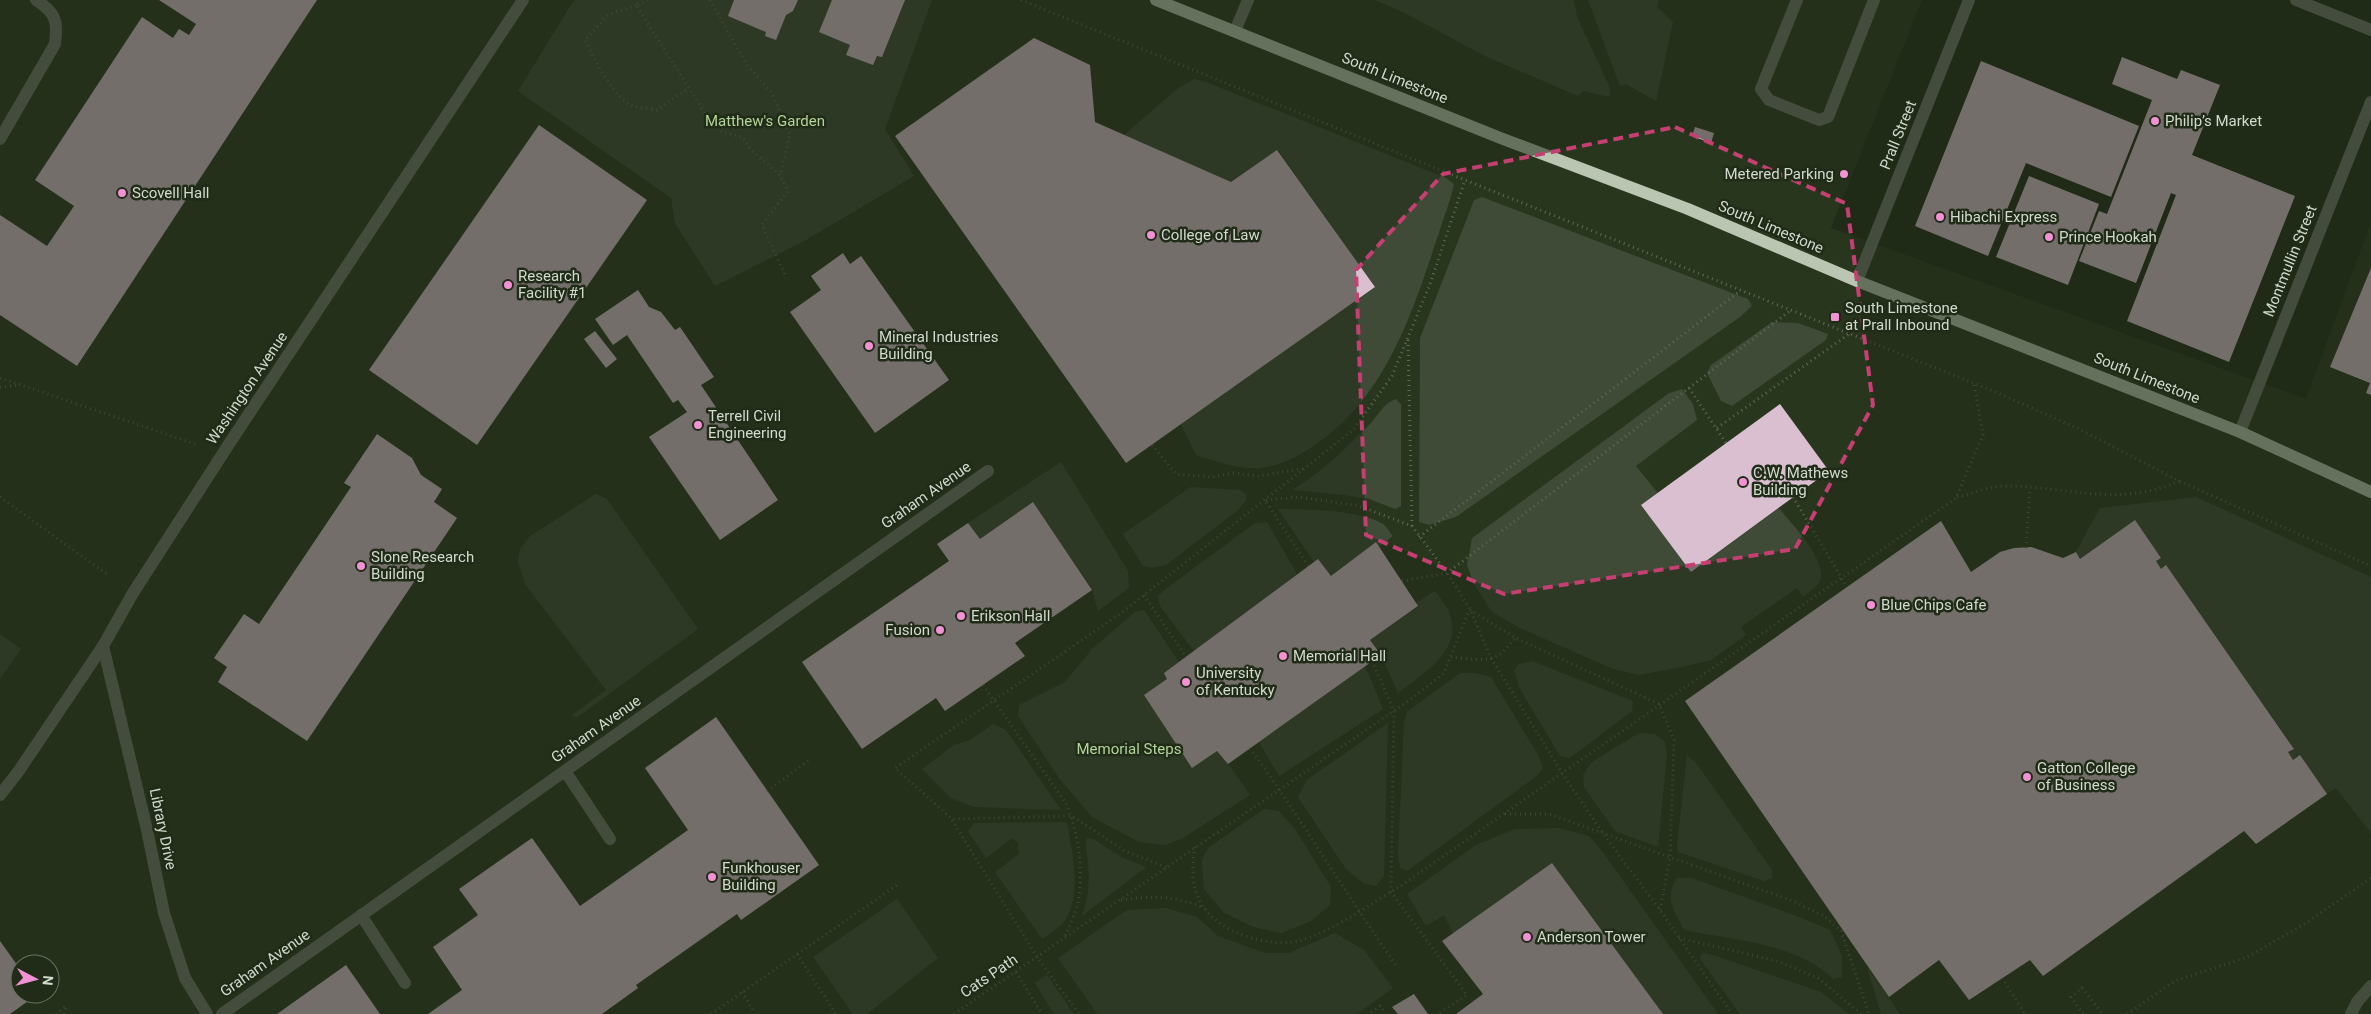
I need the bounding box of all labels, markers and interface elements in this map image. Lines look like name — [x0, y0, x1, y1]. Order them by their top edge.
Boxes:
street label: South Limestone — [1339, 49, 1451, 107]
street label: Prall Street — [1876, 98, 1920, 172]
park label: Matthew's Garden — [705, 112, 825, 130]
place label: Philip’s Market — [2165, 112, 2262, 130]
marker: Philip’s Market — [2149, 115, 2161, 127]
place label: Metered Parking — [1724, 165, 1834, 183]
marker: Metered Parking — [1838, 168, 1850, 180]
place label: Scovell Hall — [132, 184, 210, 202]
marker: Scovell Hall — [116, 187, 128, 199]
street label: South Limestone — [1716, 197, 1826, 257]
street label: Montmullin Street — [2259, 202, 2321, 319]
place label: Hibachi Express — [1950, 208, 2057, 226]
marker: Hibachi Express — [1934, 211, 1946, 223]
place label: College of Law — [1161, 226, 1260, 244]
place label: Prince Hookah — [2059, 228, 2157, 246]
marker: College of Law — [1145, 229, 1157, 241]
marker: Prince Hookah — [2043, 231, 2055, 243]
place label: Research Facility #1 — [518, 267, 586, 302]
marker: Research Facility #1 — [502, 279, 514, 291]
place label: South Limestone at Prall Inbound — [1845, 299, 1958, 334]
marker: South Limestone at Prall Inbound — [1829, 311, 1841, 323]
street label: Washington Avenue — [203, 328, 291, 448]
place label: Mineral Industries Building — [879, 328, 998, 363]
marker: Mineral Industries Building — [863, 340, 875, 352]
street label: South Limestone — [2091, 349, 2203, 407]
place label: Terrell Civil Engineering — [708, 407, 787, 442]
marker: Terrell Civil Engineering — [692, 419, 704, 431]
street label: Graham Avenue — [878, 457, 974, 533]
place label: C.W. Mathews Building — [1753, 464, 1848, 499]
marker: C.W. Mathews Building — [1737, 476, 1749, 488]
place label: Slone Research Building — [371, 548, 474, 583]
marker: Slone Research Building — [355, 560, 367, 572]
place label: Blue Chips Cafe — [1881, 596, 1986, 614]
marker: Blue Chips Cafe — [1865, 599, 1877, 611]
place label: Erikson Hall — [971, 607, 1050, 625]
marker: Erikson Hall — [955, 610, 967, 622]
place label: Fusion — [885, 621, 930, 639]
marker: Fusion — [934, 624, 946, 636]
place label: Memorial Hall — [1293, 647, 1386, 665]
marker: Memorial Hall — [1277, 650, 1289, 662]
place label: University of Kentucky — [1196, 664, 1275, 699]
marker: University of Kentucky — [1180, 676, 1192, 688]
street label: Graham Avenue — [548, 691, 644, 767]
park label: Memorial Steps — [1077, 740, 1181, 758]
place label: Gatton College of Business — [2037, 759, 2136, 794]
marker: Gatton College of Business — [2021, 771, 2033, 783]
street label: Library Drive — [146, 787, 180, 871]
place label: Funkhouser Building — [722, 859, 800, 894]
marker: Funkhouser Building — [706, 871, 718, 883]
street label: Graham Avenue — [217, 925, 313, 1001]
place label: Anderson Tower — [1537, 928, 1646, 946]
marker: Anderson Tower — [1521, 931, 1533, 943]
street label: Cats Path — [957, 950, 1021, 1002]
north arrow — [10, 954, 60, 1004]
text: N — [39, 975, 56, 986]

